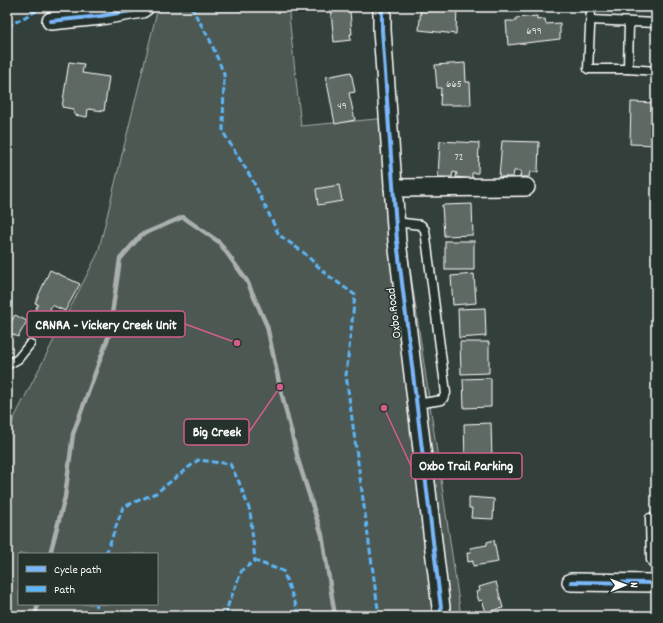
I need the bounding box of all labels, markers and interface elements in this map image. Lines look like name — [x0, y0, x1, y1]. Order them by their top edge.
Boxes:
house number: 699 — [526, 24, 542, 40]
house number: 665 — [446, 77, 462, 93]
house number: 49 — [337, 99, 347, 115]
house number: 72 — [454, 150, 464, 166]
street label: Oxbo Road — [382, 287, 408, 339]
callout: CRNRA - Vickery Creek Unit — [27, 311, 185, 337]
text: CRNRA - Vickery Creek Unit — [35, 316, 178, 336]
callout: Big Creek — [184, 419, 249, 445]
text: Big Creek — [193, 423, 242, 443]
callout: Oxbo Trail Parking — [411, 453, 522, 479]
text: Oxbo Trail Parking — [419, 457, 513, 477]
legend — [18, 553, 158, 605]
text: Cycle path — [54, 562, 102, 579]
north arrow — [605, 565, 645, 605]
text: Path — [54, 582, 75, 599]
text: N — [625, 582, 641, 588]

